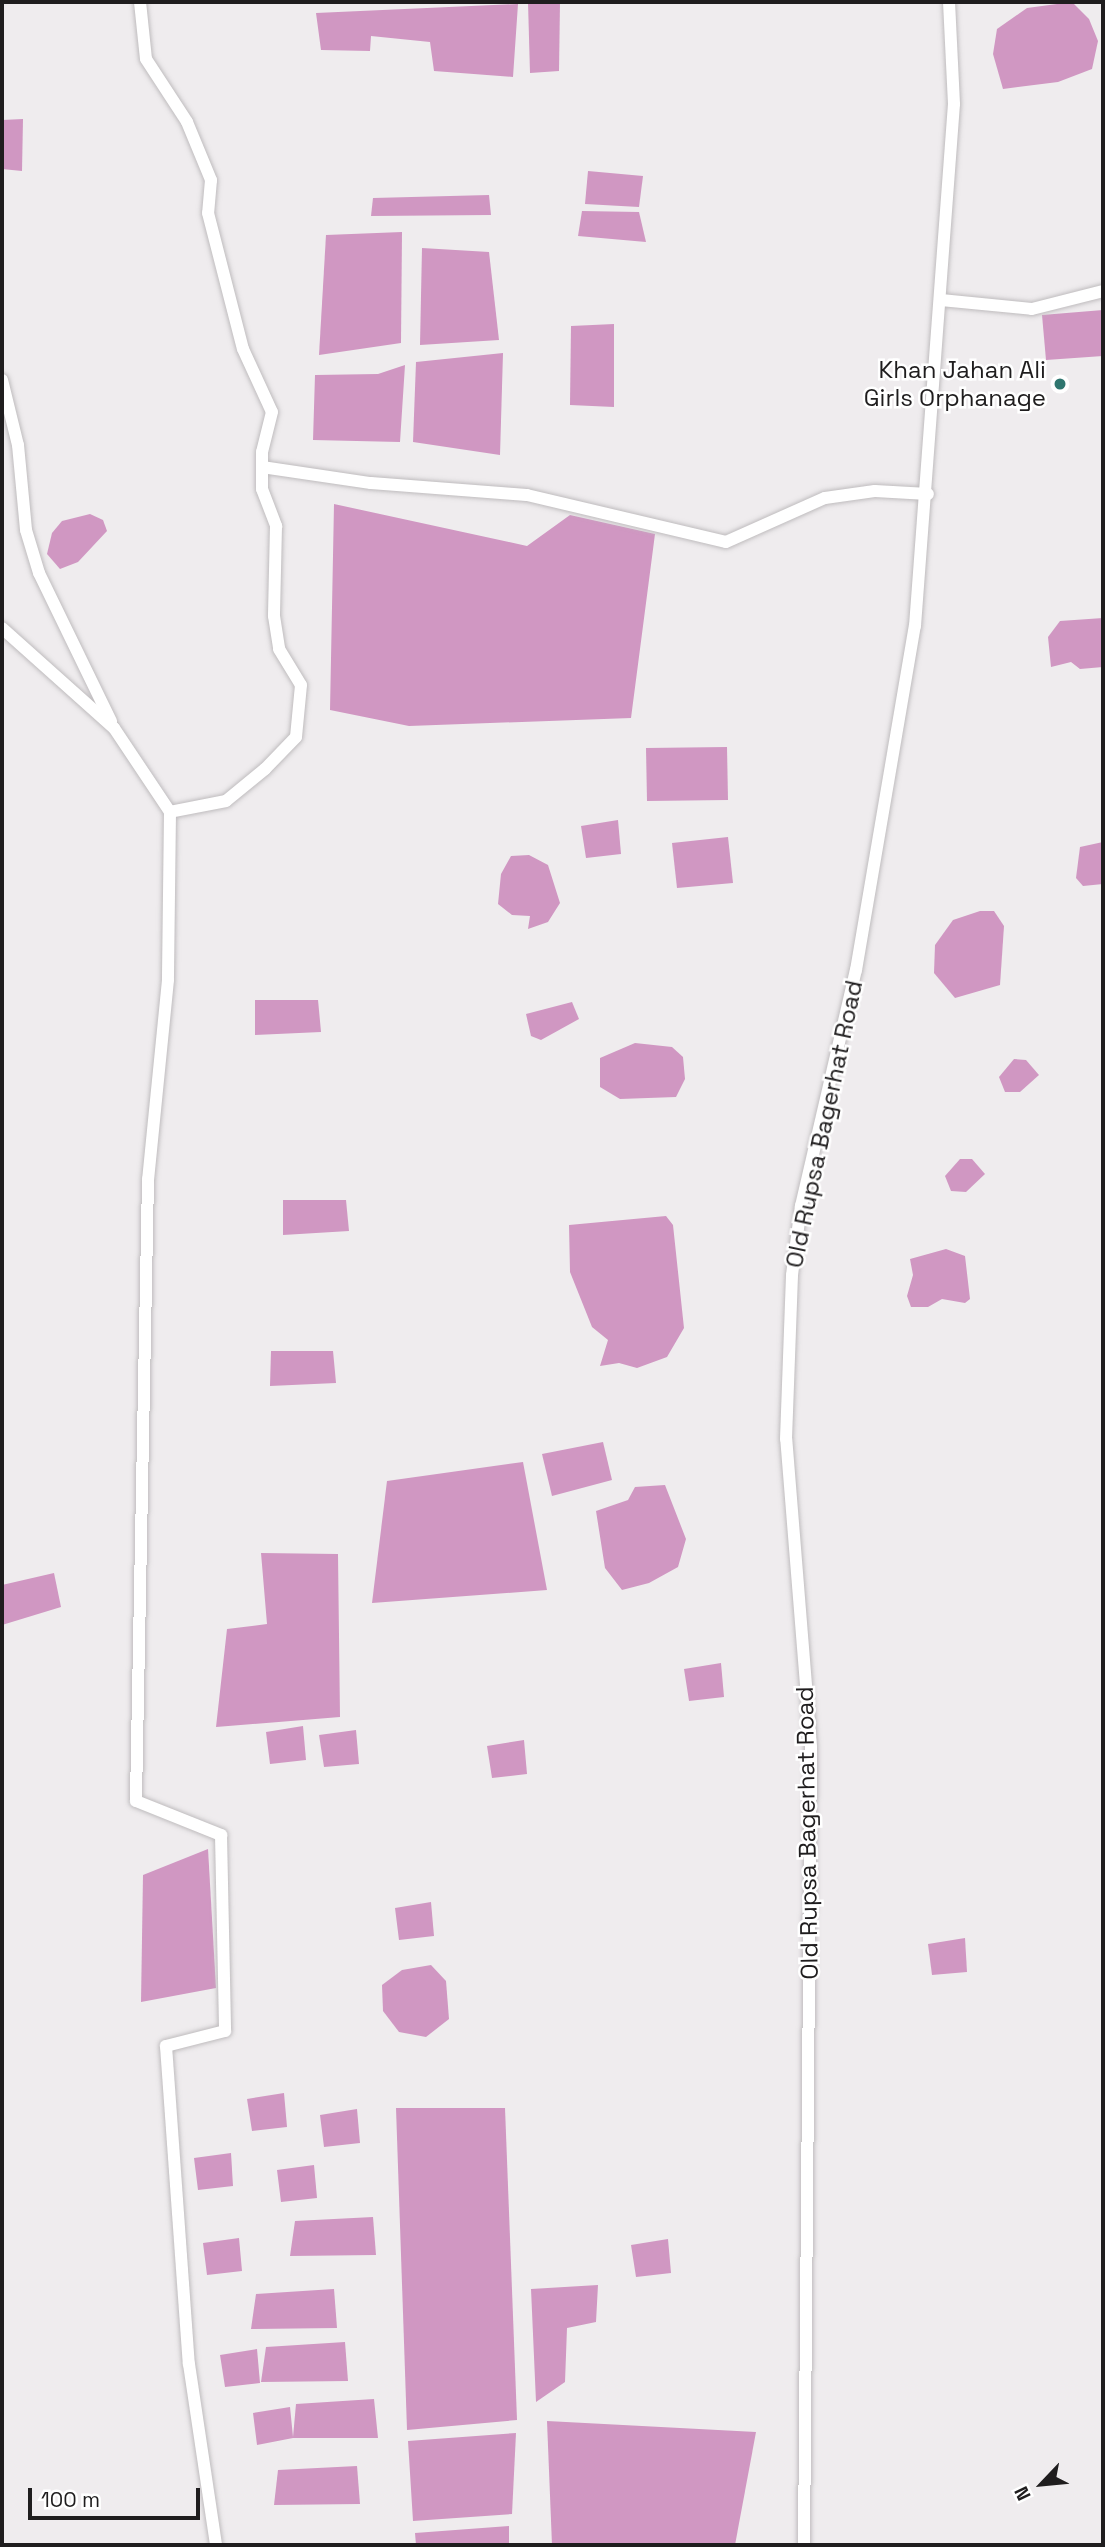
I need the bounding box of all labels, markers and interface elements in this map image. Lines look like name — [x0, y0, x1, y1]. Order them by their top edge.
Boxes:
place label: Khan Jahan Ali Girls Orphanage — [864, 356, 1046, 412]
marker: Khan Jahan Ali Girls Orphanage — [1052, 376, 1068, 392]
street label: Old Rupsa Bagerhat Road — [779, 978, 869, 1270]
street label: Old Rupsa Bagerhat Road — [790, 1686, 824, 1980]
north arrow — [1007, 2449, 1077, 2519]
scale bar — [32, 2474, 203, 2518]
text: N — [1009, 2482, 1037, 2505]
text: 100 m — [41, 2486, 100, 2513]

